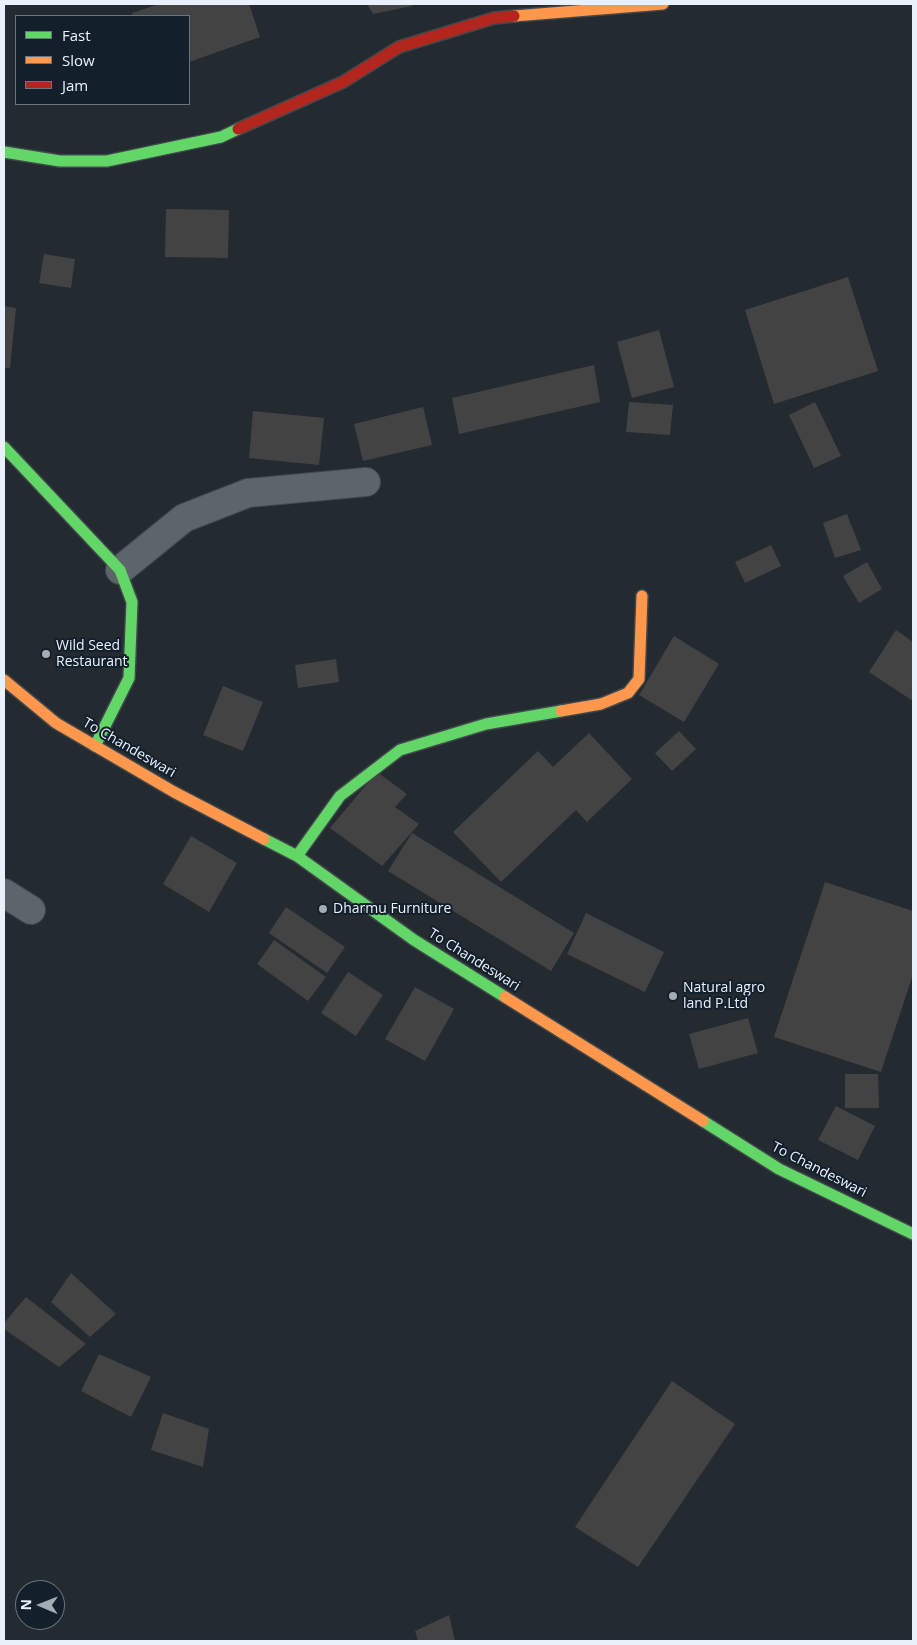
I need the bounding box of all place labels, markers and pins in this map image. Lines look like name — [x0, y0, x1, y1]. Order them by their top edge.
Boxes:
place label: Wild Seed Restaurant — [56, 638, 128, 670]
marker: Wild Seed Restaurant — [40, 648, 52, 660]
place label: Dharmu Furniture — [333, 901, 451, 917]
marker: Dharmu Furniture — [317, 903, 329, 915]
place label: Natural agro land P.Ltd — [683, 980, 765, 1012]
marker: Natural agro land P.Ltd — [667, 990, 679, 1002]

